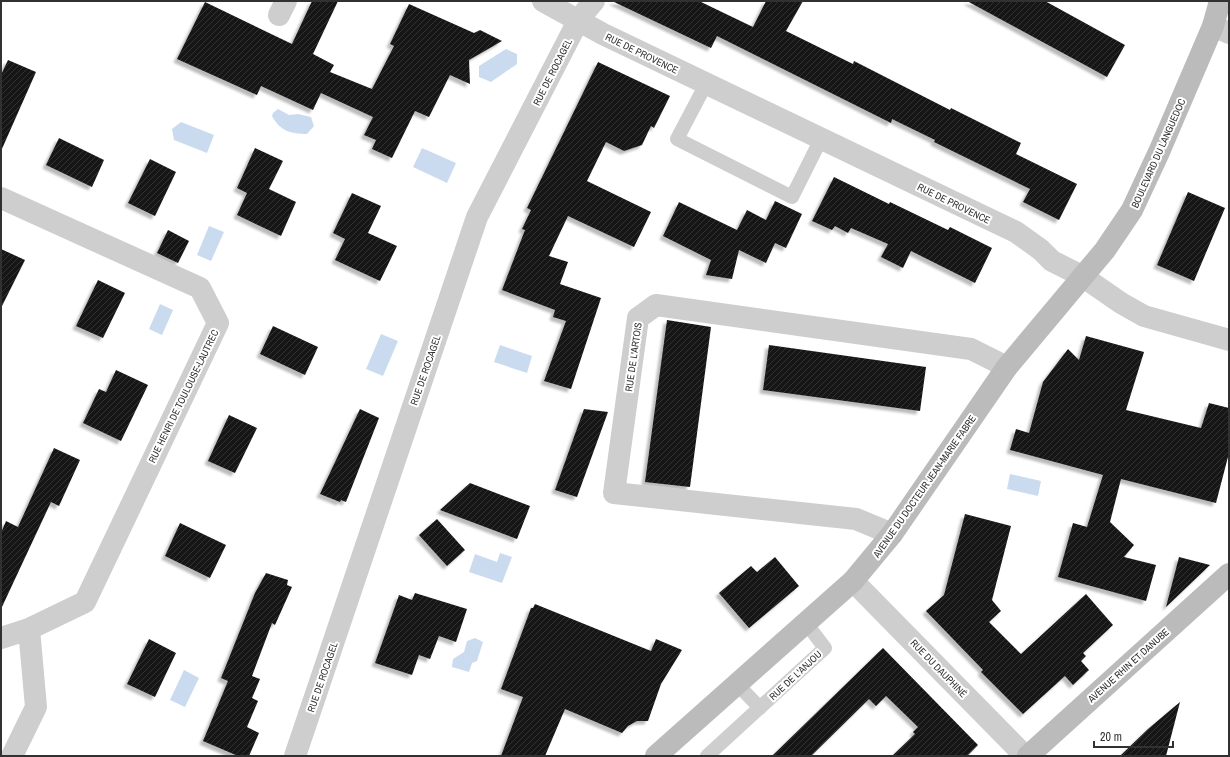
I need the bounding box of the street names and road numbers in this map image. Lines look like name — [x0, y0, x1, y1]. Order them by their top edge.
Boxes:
street label: RUE DE PROVENCE — [603, 30, 680, 77]
street label: RUE DE ROCAGEL — [530, 36, 575, 108]
street label: BOULEVARD DU LANGUEDOC — [1128, 96, 1188, 210]
street label: RUE DE PROVENCE — [915, 180, 992, 227]
street label: RUE DE L'ARTOIS — [622, 321, 645, 392]
street label: RUE HENRI DE TOULOUSE-LAUTREC — [145, 327, 222, 465]
street label: RUE DE ROCAGEL — [407, 333, 444, 407]
street label: AVENUE DU DOCTEUR JEAN-MARIE FABRE — [869, 412, 979, 561]
street label: AVENUE RHIN ET DANUBE — [1084, 626, 1172, 706]
street label: RUE DU DAUPHINÉ — [908, 636, 970, 700]
street label: RUE DE ROCAGEL — [304, 640, 341, 714]
street label: RUE DE L'ANJOU — [766, 648, 824, 703]

